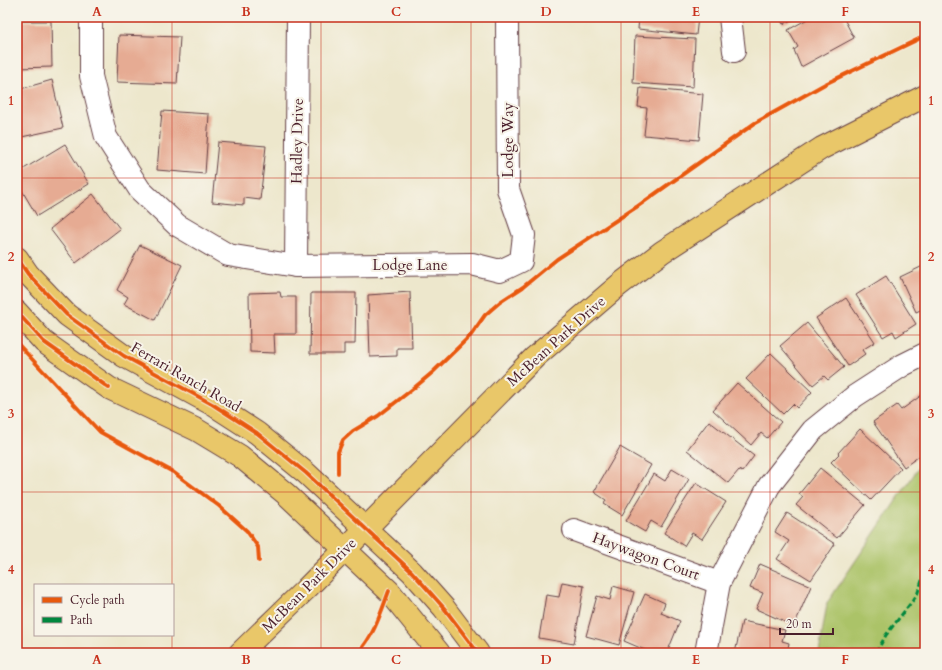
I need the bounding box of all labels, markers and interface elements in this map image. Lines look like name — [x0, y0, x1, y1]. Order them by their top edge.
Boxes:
text: A — [92, 3, 102, 21]
text: B — [241, 3, 251, 21]
text: C — [391, 3, 401, 21]
text: D — [540, 3, 552, 21]
text: E — [692, 3, 700, 21]
text: F — [841, 3, 849, 21]
text: 1 — [8, 92, 14, 110]
text: 1 — [928, 92, 934, 110]
street label: Hadley Drive — [286, 98, 308, 184]
street label: Lodge Way — [498, 102, 518, 178]
text: 2 — [8, 248, 15, 266]
text: 2 — [928, 248, 935, 266]
street label: Lodge Lane — [372, 255, 448, 275]
street label: McBean Park Drive — [502, 291, 610, 391]
street label: Ferrari Ranch Road — [127, 337, 245, 417]
text: 3 — [8, 405, 15, 423]
text: 3 — [928, 405, 935, 423]
street label: Haywagon Court — [590, 527, 703, 585]
street label: McBean Park Drive — [257, 533, 361, 637]
text: 4 — [8, 561, 15, 579]
text: 4 — [928, 561, 935, 579]
legend — [34, 584, 174, 636]
text: Cycle path — [70, 592, 125, 608]
scale bar — [780, 610, 833, 636]
text: Path — [70, 612, 93, 628]
text: 20 m — [786, 616, 813, 632]
text: A — [92, 651, 102, 669]
text: B — [241, 651, 251, 669]
text: C — [391, 651, 401, 669]
text: D — [540, 651, 552, 669]
text: E — [692, 651, 700, 669]
text: F — [841, 651, 849, 669]

